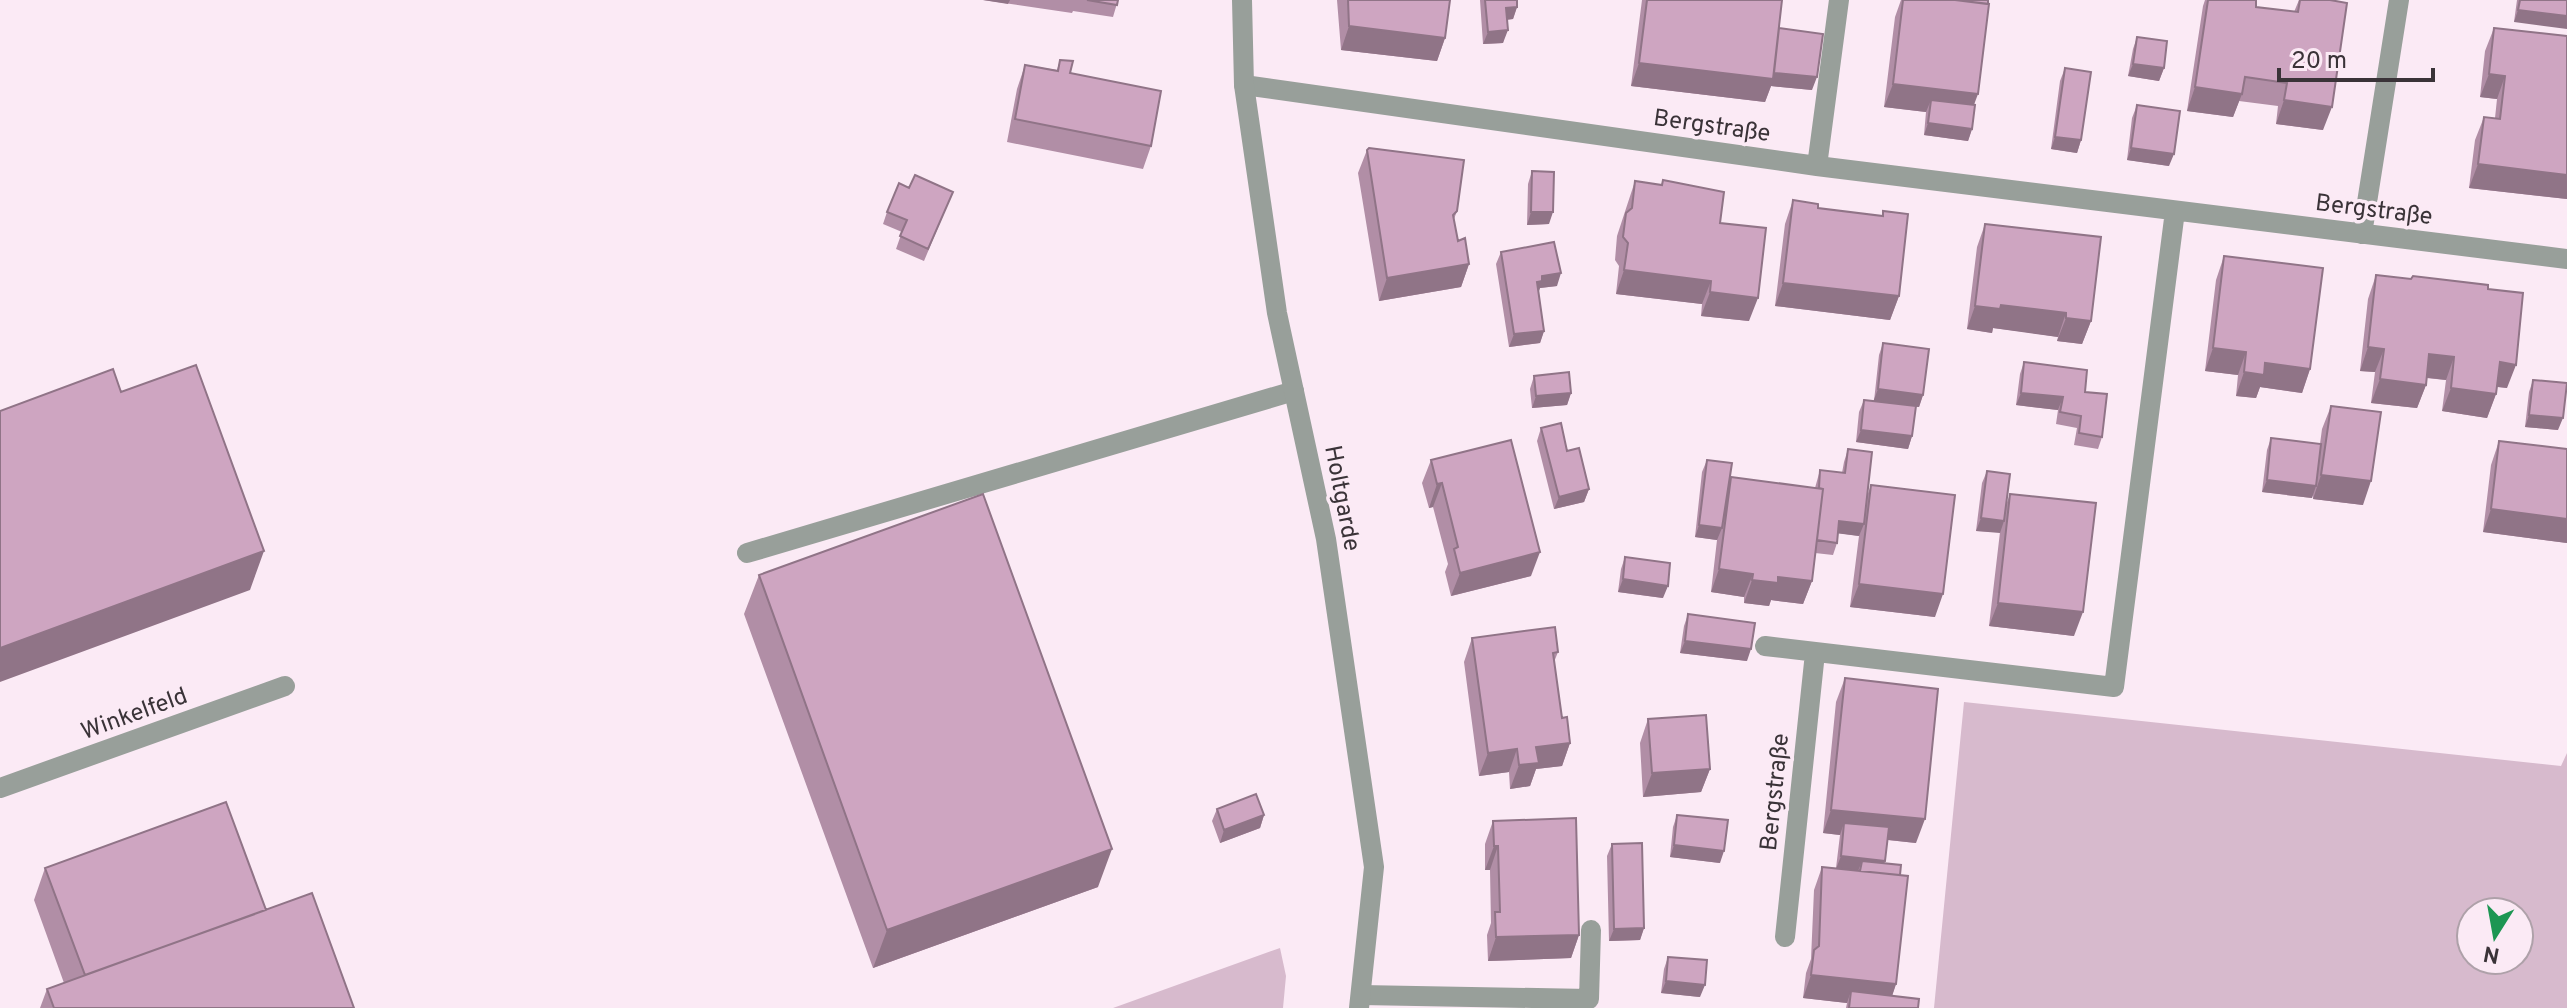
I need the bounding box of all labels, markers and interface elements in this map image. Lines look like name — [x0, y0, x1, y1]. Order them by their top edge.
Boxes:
scale bar — [2279, 32, 2433, 82]
text: 20 m — [2291, 47, 2347, 77]
street label: Bergstraße — [1651, 104, 1772, 150]
street label: Bergstraße — [2313, 189, 2434, 233]
street label: Holtgarde — [1316, 443, 1366, 554]
street label: Winkelfeld — [77, 682, 192, 748]
street label: Bergstraße — [1755, 732, 1797, 853]
north arrow — [2455, 896, 2535, 976]
text: N — [2481, 938, 2502, 968]

